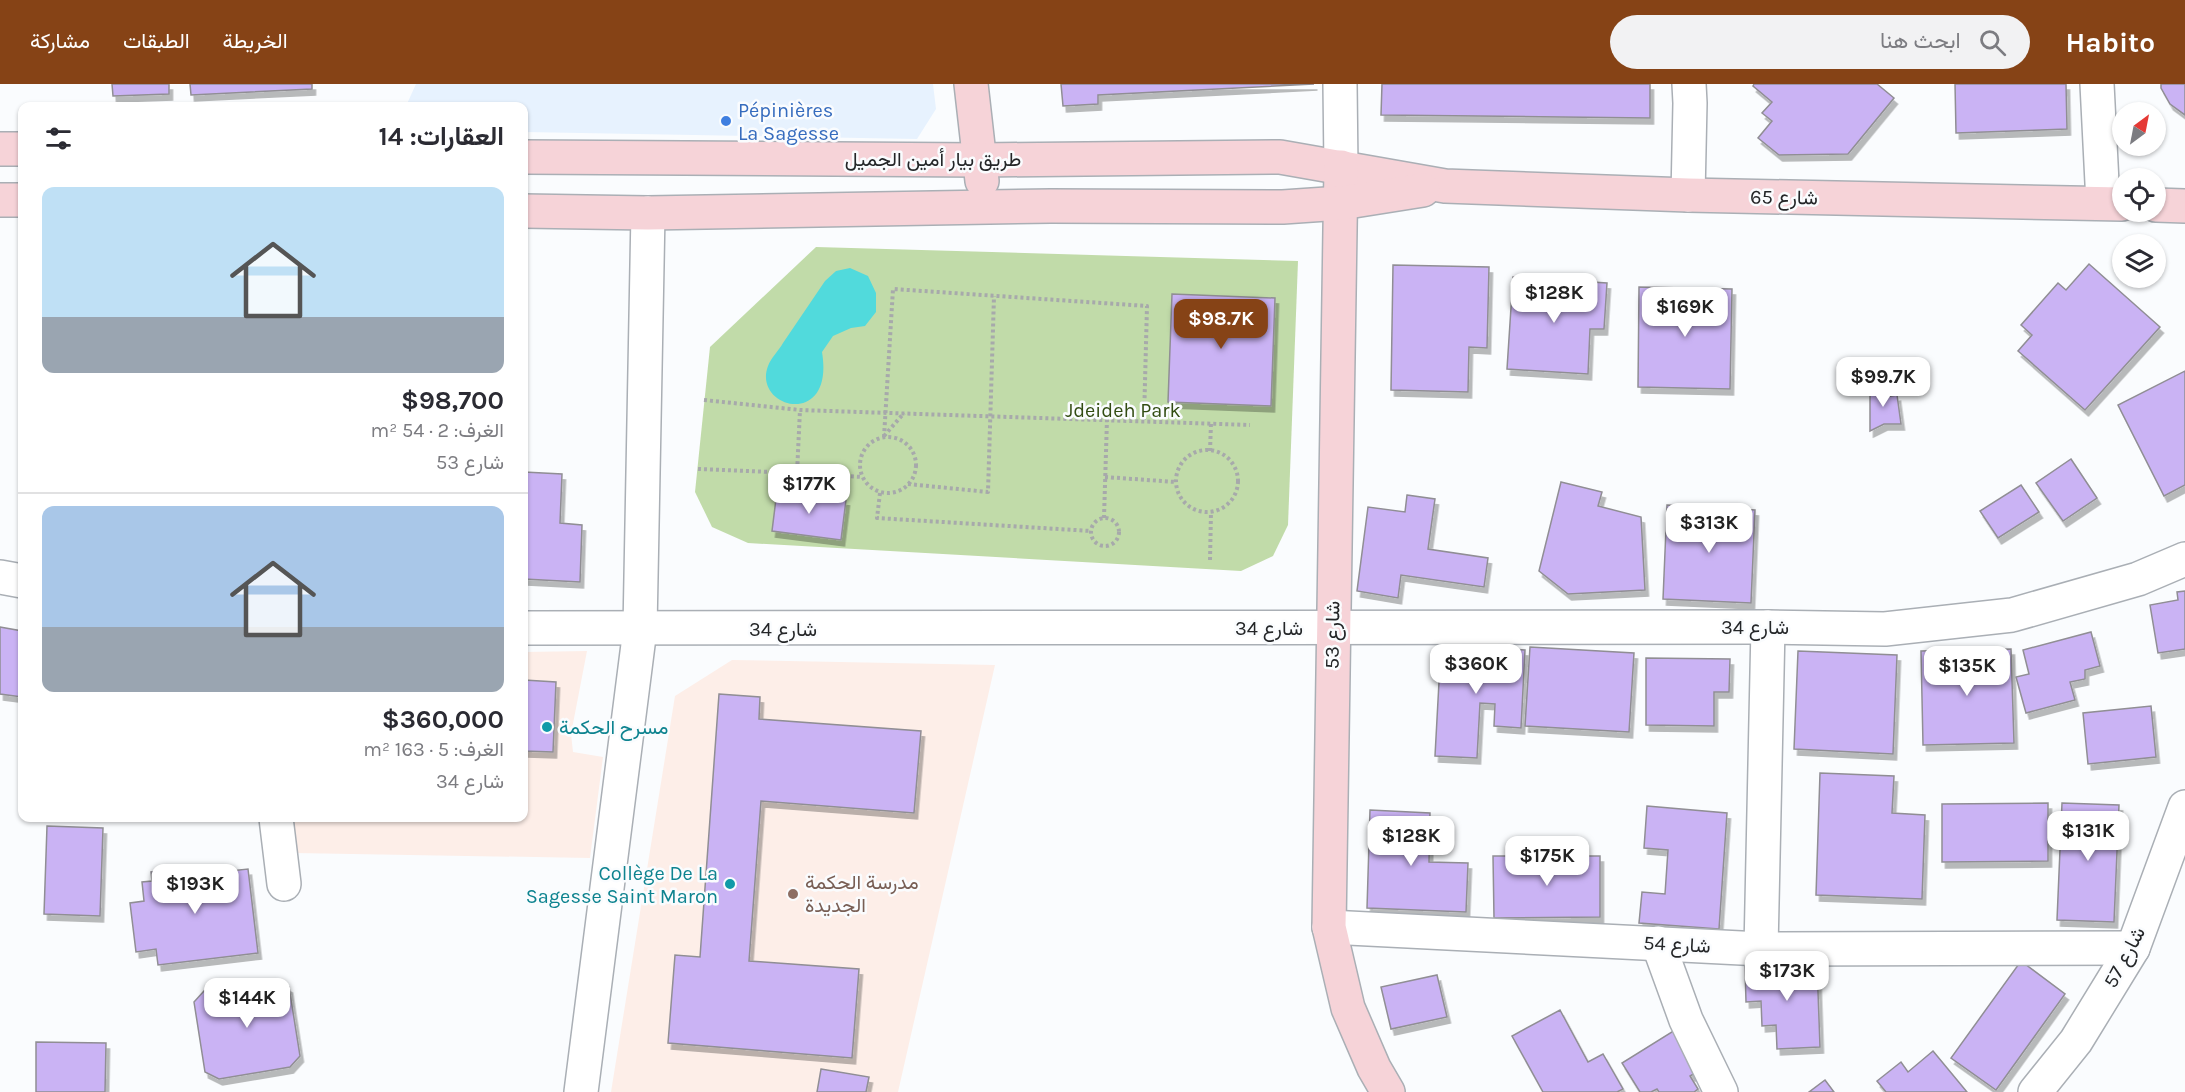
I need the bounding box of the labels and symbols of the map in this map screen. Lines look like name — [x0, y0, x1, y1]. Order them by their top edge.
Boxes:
place label: Pépinières La Sagesse — [738, 99, 839, 145]
north arrow — [2112, 102, 2166, 156]
marker: Pépinières La Sagesse — [719, 114, 733, 128]
street label: طريق بيار أمين الجميل — [845, 148, 1021, 172]
street label: شارع 65 — [1750, 185, 1818, 212]
pin: $128K — [1512, 273, 1596, 324]
pin: $169K — [1643, 287, 1727, 338]
pin: $98.7K — [1172, 299, 1270, 350]
pin: $99.7K — [1834, 357, 1932, 408]
park label: Jdeideh Park — [1065, 399, 1181, 422]
pin: $177K — [767, 464, 851, 515]
pin: $313K — [1667, 503, 1751, 554]
street label: شارع 53 — [1320, 601, 1347, 669]
street label: شارع 34 — [1721, 616, 1789, 641]
street label: شارع 34 — [1235, 617, 1303, 642]
street label: شارع 34 — [749, 618, 817, 643]
pin: $360K — [1434, 644, 1518, 695]
pin: $135K — [1925, 646, 2009, 697]
place label: مسرح الحكمة — [559, 716, 669, 741]
marker: مسرح الحكمة — [540, 720, 554, 734]
pin: $131K — [2046, 811, 2130, 862]
pin: $128K — [1369, 816, 1453, 867]
pin: $175K — [1505, 836, 1589, 887]
place label: Collège De La Sagesse Saint Maron — [526, 862, 718, 908]
pin: $193K — [153, 864, 237, 915]
place label: مدرسة الحكمة الجديدة — [805, 871, 919, 917]
marker: Collège De La Sagesse Saint Maron — [723, 877, 737, 891]
marker: مدرسة الحكمة الجديدة — [786, 887, 800, 901]
street label: شارع 57 — [2099, 923, 2152, 993]
street label: شارع 54 — [1643, 931, 1711, 960]
pin: $173K — [1745, 951, 1829, 1002]
pin: $144K — [205, 978, 289, 1029]

